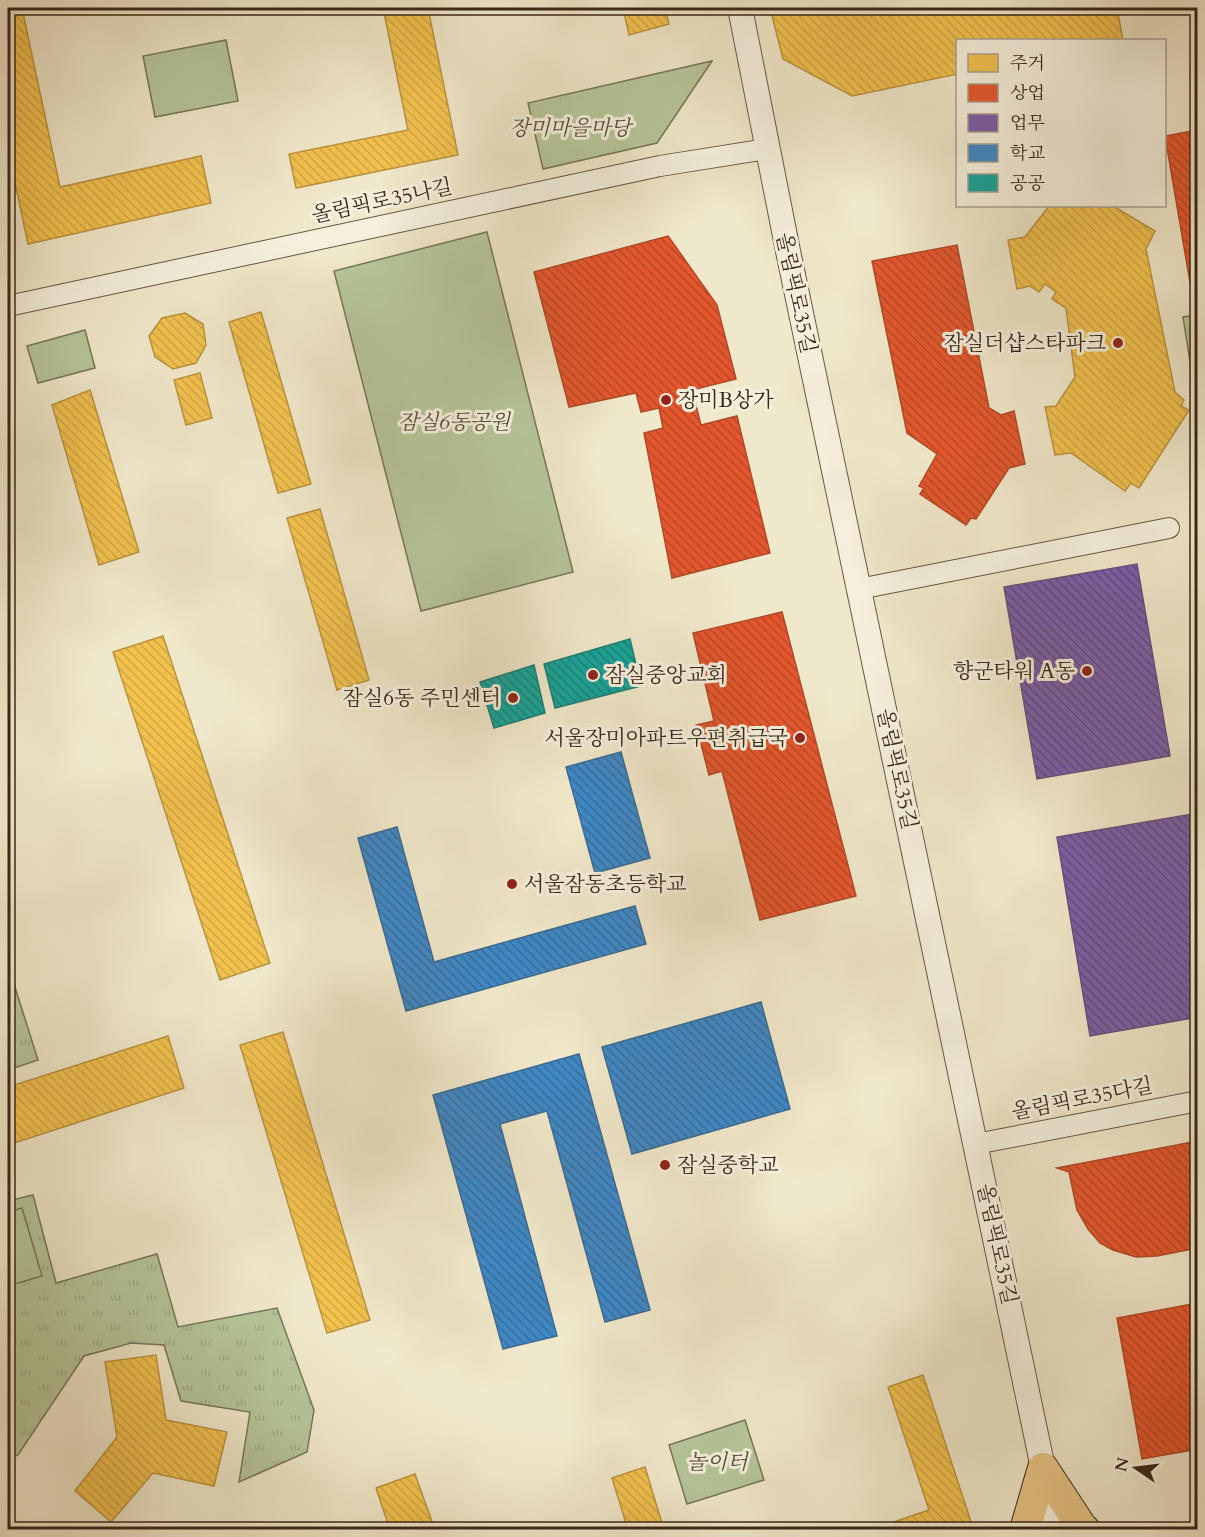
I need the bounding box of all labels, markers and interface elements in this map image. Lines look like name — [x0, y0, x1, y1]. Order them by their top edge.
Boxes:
legend — [956, 39, 1166, 207]
text: 주거 — [1010, 51, 1045, 76]
text: 상업 — [1010, 81, 1045, 106]
text: 업무 — [1010, 111, 1045, 136]
park label: 장미마을마당 — [509, 114, 635, 143]
text: 학교 — [1010, 141, 1045, 166]
text: 공공 — [1010, 171, 1045, 196]
street label: 올림픽로35나길 — [309, 172, 455, 230]
street label: 올림픽로35길 — [769, 230, 823, 356]
place label: 잠실더샵스타파크 — [944, 329, 1106, 358]
marker: 잠실더샵스타파크 — [1111, 336, 1125, 350]
place label: 장미B상가 — [678, 386, 774, 415]
marker: 장미B상가 — [659, 393, 673, 407]
park label: 잠실6동공원 — [398, 408, 512, 437]
place label: 향군타워 A동 — [953, 657, 1075, 686]
place label: 잠실중앙교회 — [605, 661, 727, 690]
marker: 향군타워 A동 — [1080, 664, 1094, 678]
marker: 잠실중앙교회 — [586, 668, 600, 682]
place label: 잠실6동 주민센터 — [343, 684, 501, 713]
marker: 잠실6동 주민센터 — [506, 691, 520, 705]
street label: 올림픽로35길 — [870, 706, 924, 832]
place label: 서울장미아파트우편취급국 — [545, 724, 788, 753]
marker: 서울장미아파트우편취급국 — [793, 731, 807, 745]
place label: 서울잠동초등학교 — [524, 870, 686, 899]
marker: 서울잠동초등학교 — [505, 877, 519, 891]
street label: 올림픽로35다길 — [1009, 1071, 1155, 1127]
place label: 잠실중학교 — [677, 1151, 778, 1180]
marker: 잠실중학교 — [658, 1158, 672, 1172]
street label: 올림픽로35길 — [970, 1181, 1024, 1307]
north arrow — [1106, 1438, 1166, 1498]
park label: 놀이터 — [687, 1448, 749, 1477]
text: N — [1110, 1455, 1135, 1474]

